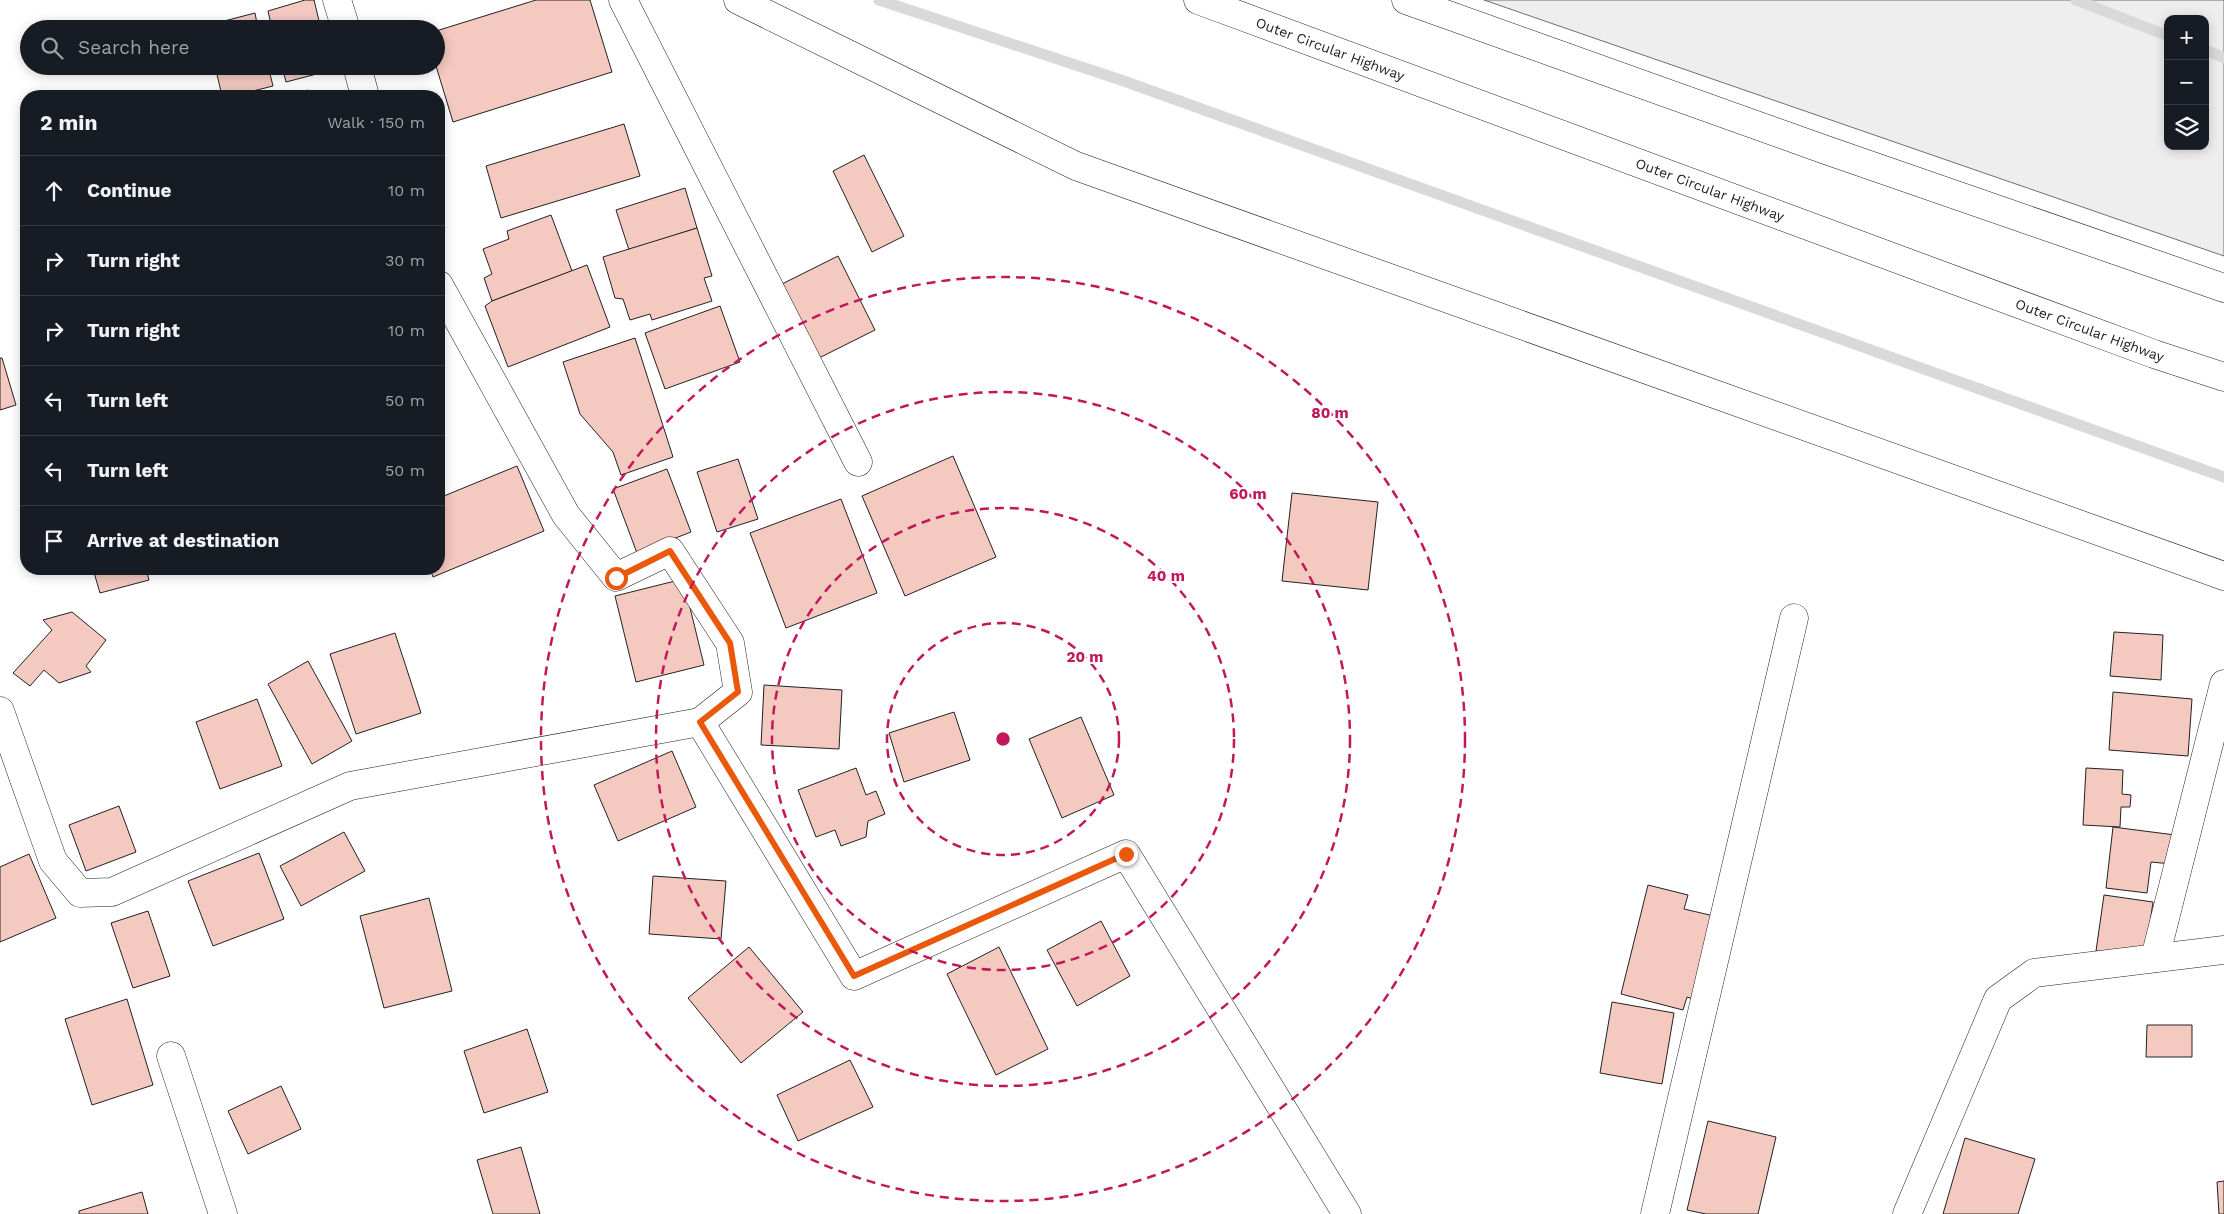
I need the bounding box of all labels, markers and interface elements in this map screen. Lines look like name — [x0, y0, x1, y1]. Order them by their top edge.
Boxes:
street label: Outer Circular Highway — [1254, 14, 1407, 84]
map controls — [2164, 15, 2209, 150]
button: + — [2164, 15, 2209, 60]
search box — [20, 20, 445, 75]
icon: search — [38, 34, 66, 62]
text: Search here — [78, 36, 189, 59]
button: − — [2164, 60, 2209, 105]
button: layers — [2164, 105, 2209, 150]
text: 2 min — [40, 110, 97, 135]
text: Walk · 150 m — [327, 113, 425, 132]
street label: Outer Circular Highway — [1633, 155, 1787, 225]
icon: ahead — [40, 177, 68, 205]
text: Continue — [87, 179, 171, 202]
text: 10 m — [388, 181, 425, 200]
icon: right — [40, 247, 68, 275]
text: Turn right — [87, 249, 180, 272]
text: 30 m — [385, 251, 425, 270]
street label: Outer Circular Highway — [2013, 295, 2167, 365]
icon: right — [40, 317, 68, 345]
text: Turn right — [87, 319, 180, 342]
text: 10 m — [388, 321, 425, 340]
icon: left — [40, 387, 68, 415]
text: Turn left — [87, 389, 168, 412]
text: 50 m — [385, 391, 425, 410]
text: 80 m — [1311, 404, 1349, 422]
icon: left — [40, 457, 68, 485]
text: Turn left — [87, 459, 168, 482]
text: 50 m — [385, 461, 425, 480]
text: 60 m — [1229, 485, 1267, 503]
icon: arrive — [40, 527, 68, 555]
text: Arrive at destination — [87, 529, 279, 552]
route start — [605, 567, 628, 590]
text: 40 m — [1147, 567, 1185, 585]
text: 20 m — [1066, 648, 1104, 666]
centre of rings — [994, 730, 1012, 748]
route end — [1115, 843, 1138, 866]

